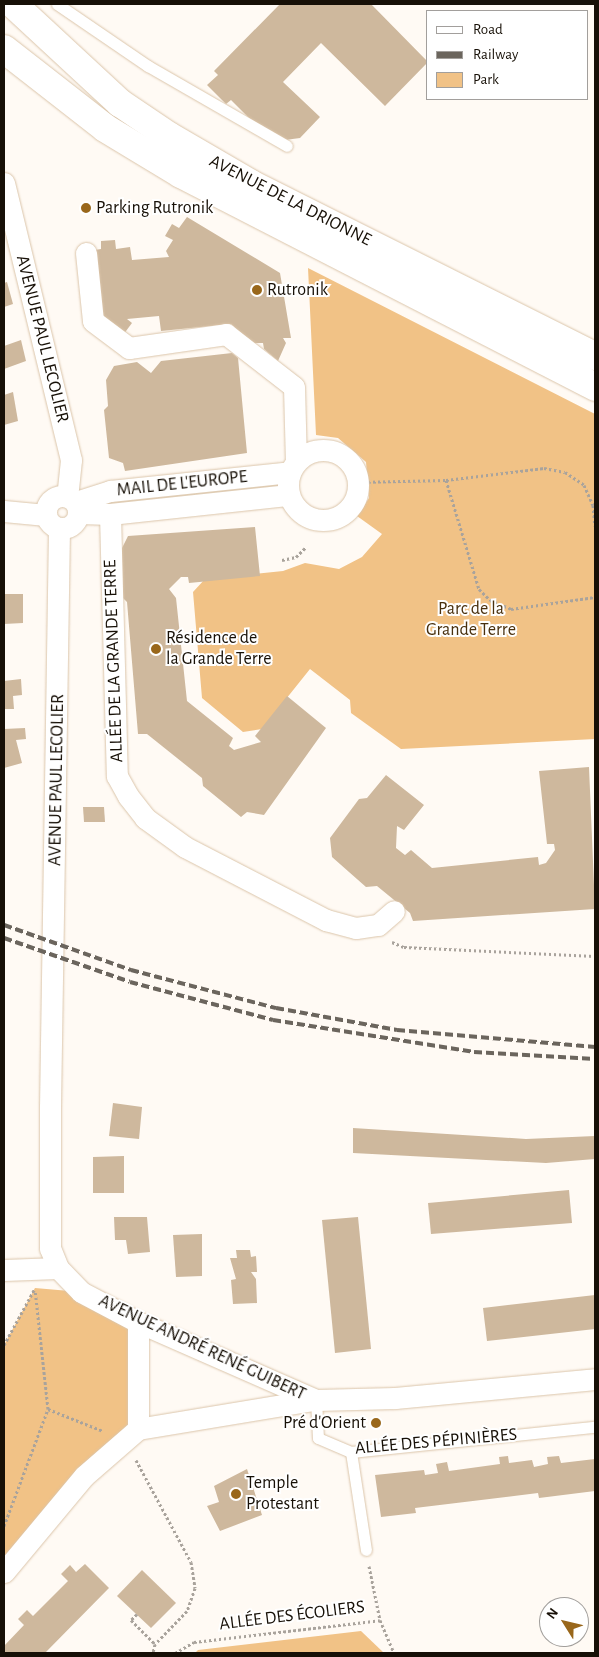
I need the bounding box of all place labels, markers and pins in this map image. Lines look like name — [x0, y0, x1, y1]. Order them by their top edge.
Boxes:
place label: Parking Rutronik — [96, 197, 213, 219]
marker: Parking Rutronik — [80, 202, 92, 214]
place label: Rutronik — [267, 279, 328, 301]
marker: Rutronik — [251, 284, 263, 296]
place label: Résidence de la Grande Terre — [166, 628, 272, 670]
marker: Résidence de la Grande Terre — [150, 643, 162, 655]
place label: Pré d'Orient — [283, 1412, 366, 1434]
marker: Pré d'Orient — [370, 1417, 382, 1429]
place label: Temple Protestant — [246, 1473, 319, 1516]
marker: Temple Protestant — [230, 1488, 242, 1500]

